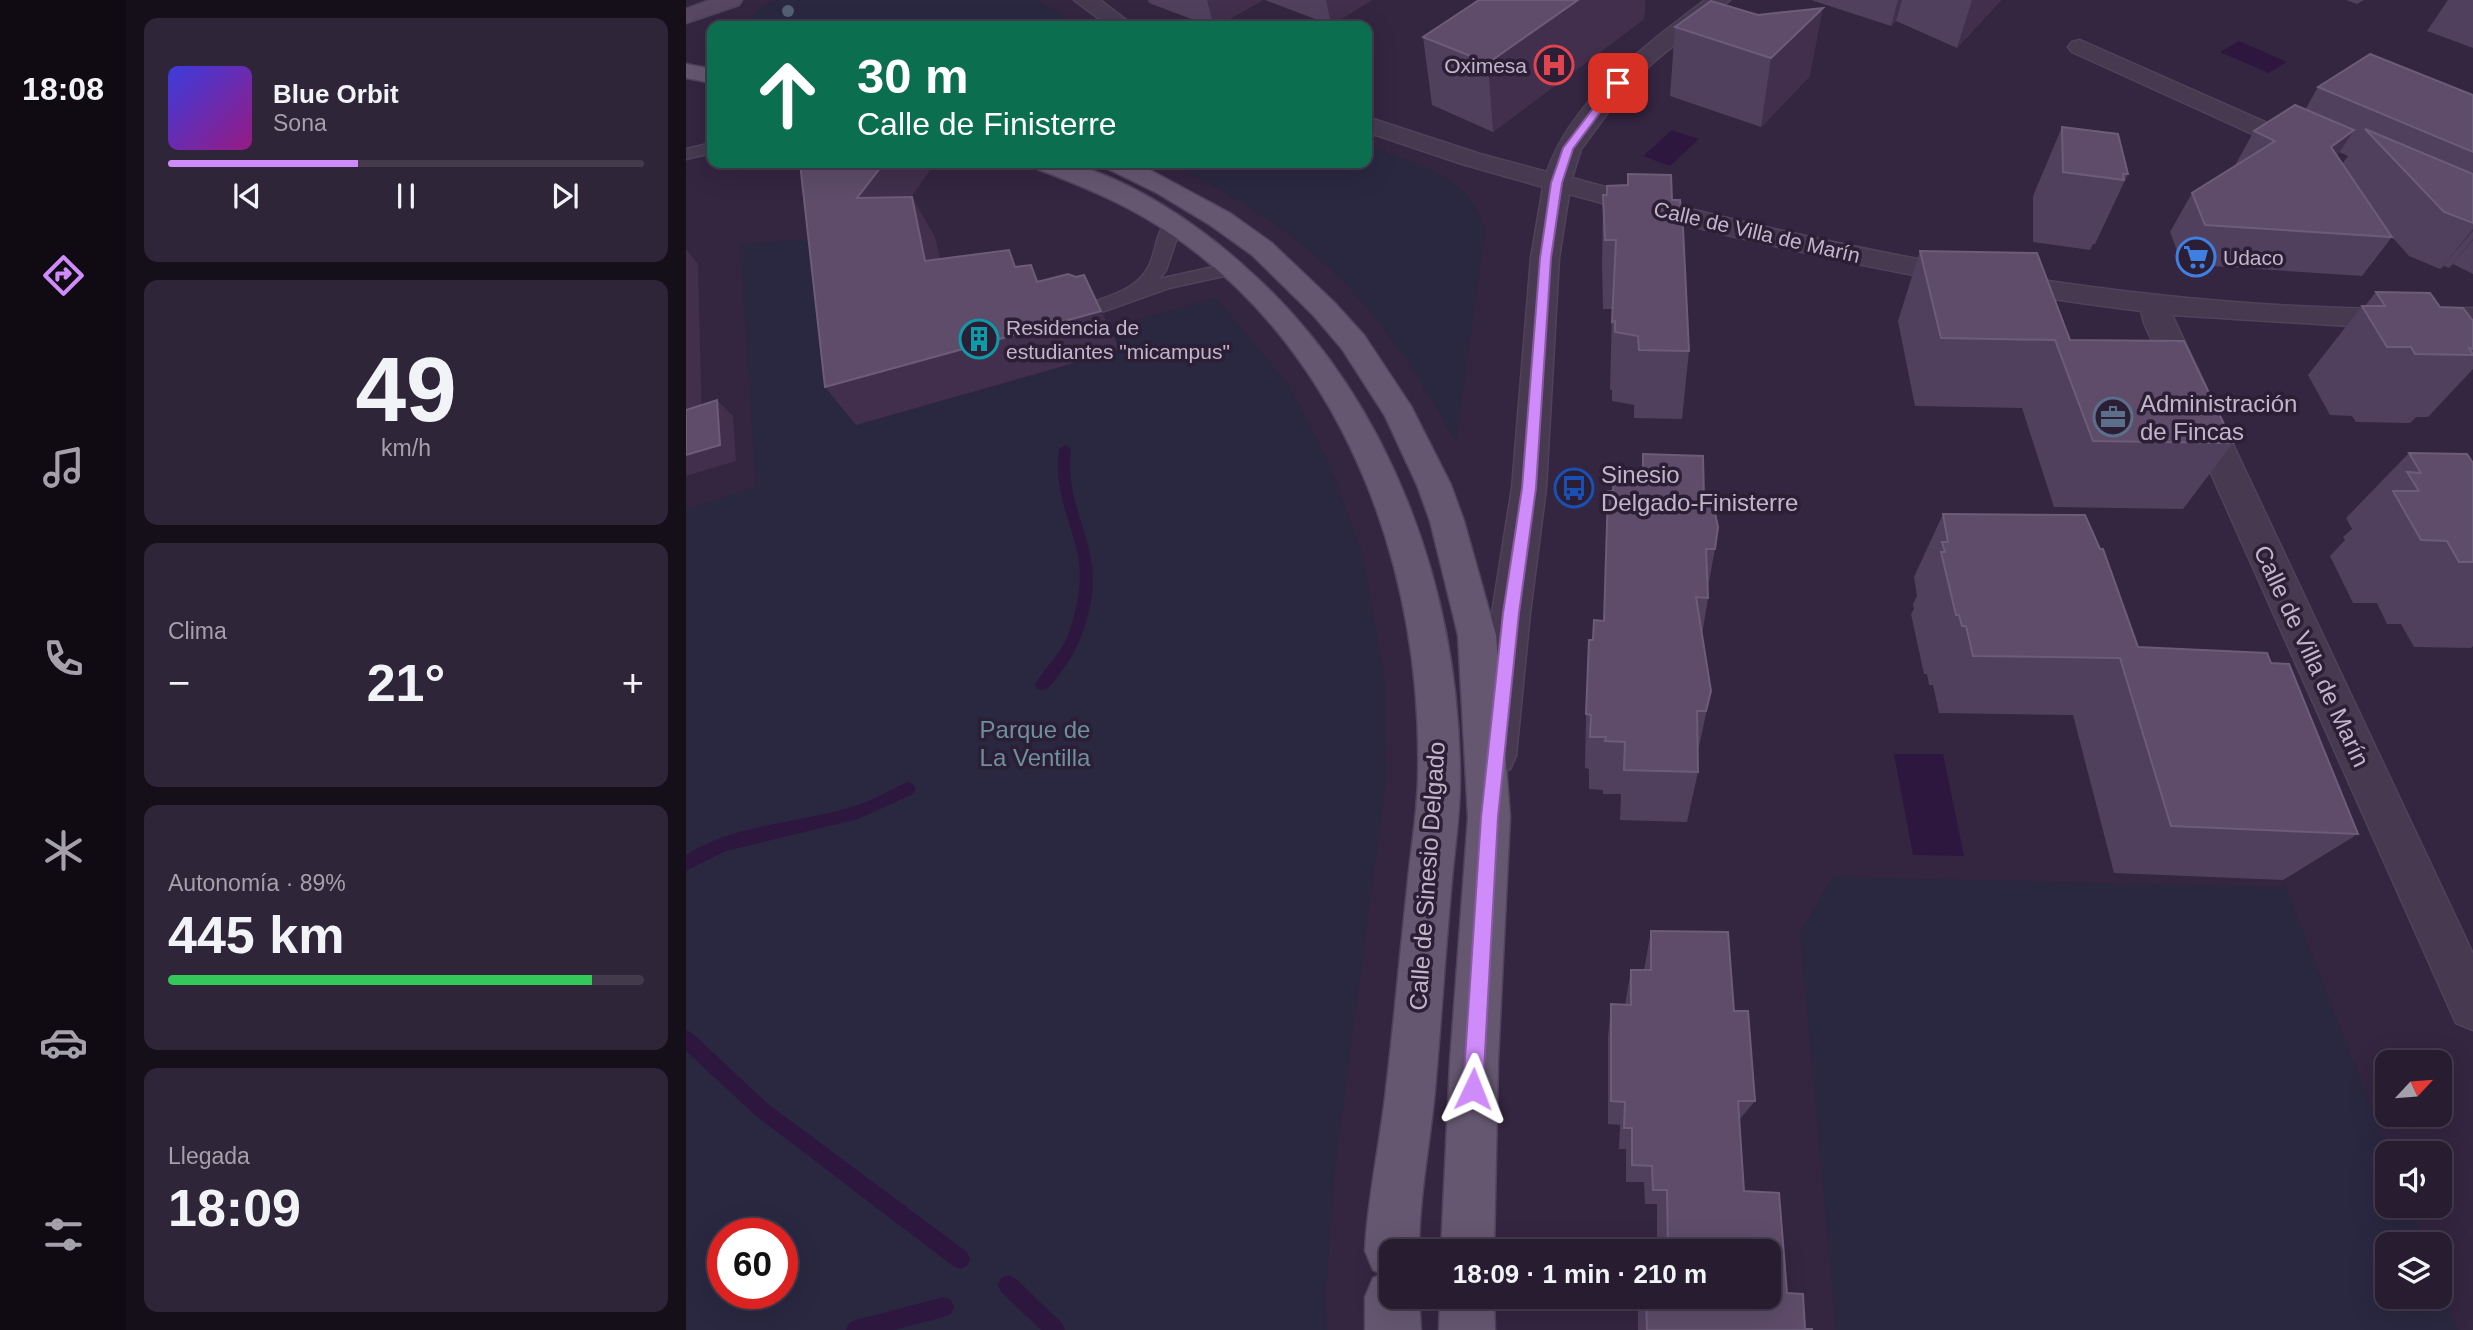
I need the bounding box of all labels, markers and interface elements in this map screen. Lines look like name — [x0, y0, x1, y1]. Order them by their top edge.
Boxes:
hospital icon: Oximesa — [1533, 44, 1575, 86]
icon: ahead — [742, 49, 833, 140]
text: 30 m — [857, 49, 969, 103]
pin — [1588, 53, 1648, 113]
place label: Oximesa — [1444, 54, 1527, 77]
icon: arrive — [1599, 64, 1637, 102]
text: 18:08 — [22, 71, 104, 107]
text: Blue Orbit — [273, 79, 399, 109]
text: Calle de Finisterre — [857, 106, 1117, 142]
text: Sona — [273, 110, 327, 136]
icon: previous — [228, 177, 266, 215]
icon: pause — [387, 177, 425, 215]
icon: next — [546, 177, 584, 215]
street label: Calle de Villa de Marín — [1652, 197, 1862, 267]
supermarket icon: Udaco — [2175, 236, 2217, 278]
place label: Udaco — [2223, 246, 2284, 269]
icon: directions — [39, 251, 88, 300]
place label: Residencia de estudiantes "micampus" — [1006, 316, 1230, 363]
building icon: Residencia de estudiantes "micampus" — [958, 318, 1000, 360]
text: 49 — [355, 339, 457, 440]
place label: Administración de Fincas — [2140, 390, 2297, 445]
office icon: Administración de Fincas — [2092, 396, 2134, 438]
text: km/h — [381, 435, 431, 461]
icon: music — [39, 443, 88, 492]
place label: Sinesio Delgado-Finisterre — [1601, 461, 1798, 516]
bus stop icon: Sinesio Delgado-Finisterre — [1553, 467, 1595, 509]
street label: Calle de Villa de Marín — [2249, 541, 2375, 771]
text: Clima — [168, 618, 227, 644]
icon: phone — [39, 634, 88, 683]
text: 21° — [367, 654, 445, 712]
text: − — [168, 662, 190, 704]
text: + — [622, 662, 644, 704]
park label: Parque de La Ventilla — [980, 716, 1091, 771]
street label: Calle de Sinesio Delgado — [1404, 741, 1450, 1011]
icon: climate — [39, 826, 88, 875]
text: Autonomía · 89% — [168, 870, 346, 896]
text: 445 km — [168, 906, 344, 964]
icon: car — [39, 1018, 88, 1067]
north arrow — [2375, 1050, 2452, 1127]
map controls — [2375, 1050, 2452, 1309]
position arrow — [1436, 1052, 1510, 1126]
button: sound — [2375, 1141, 2452, 1218]
text: Llegada — [168, 1143, 250, 1169]
text: 18:09 — [168, 1179, 301, 1237]
icon: filters — [39, 1210, 88, 1259]
speed limit sign: 60 — [707, 1218, 798, 1309]
button: layers — [2375, 1232, 2452, 1309]
text: 18:09 · 1 min · 210 m — [1453, 1259, 1707, 1289]

